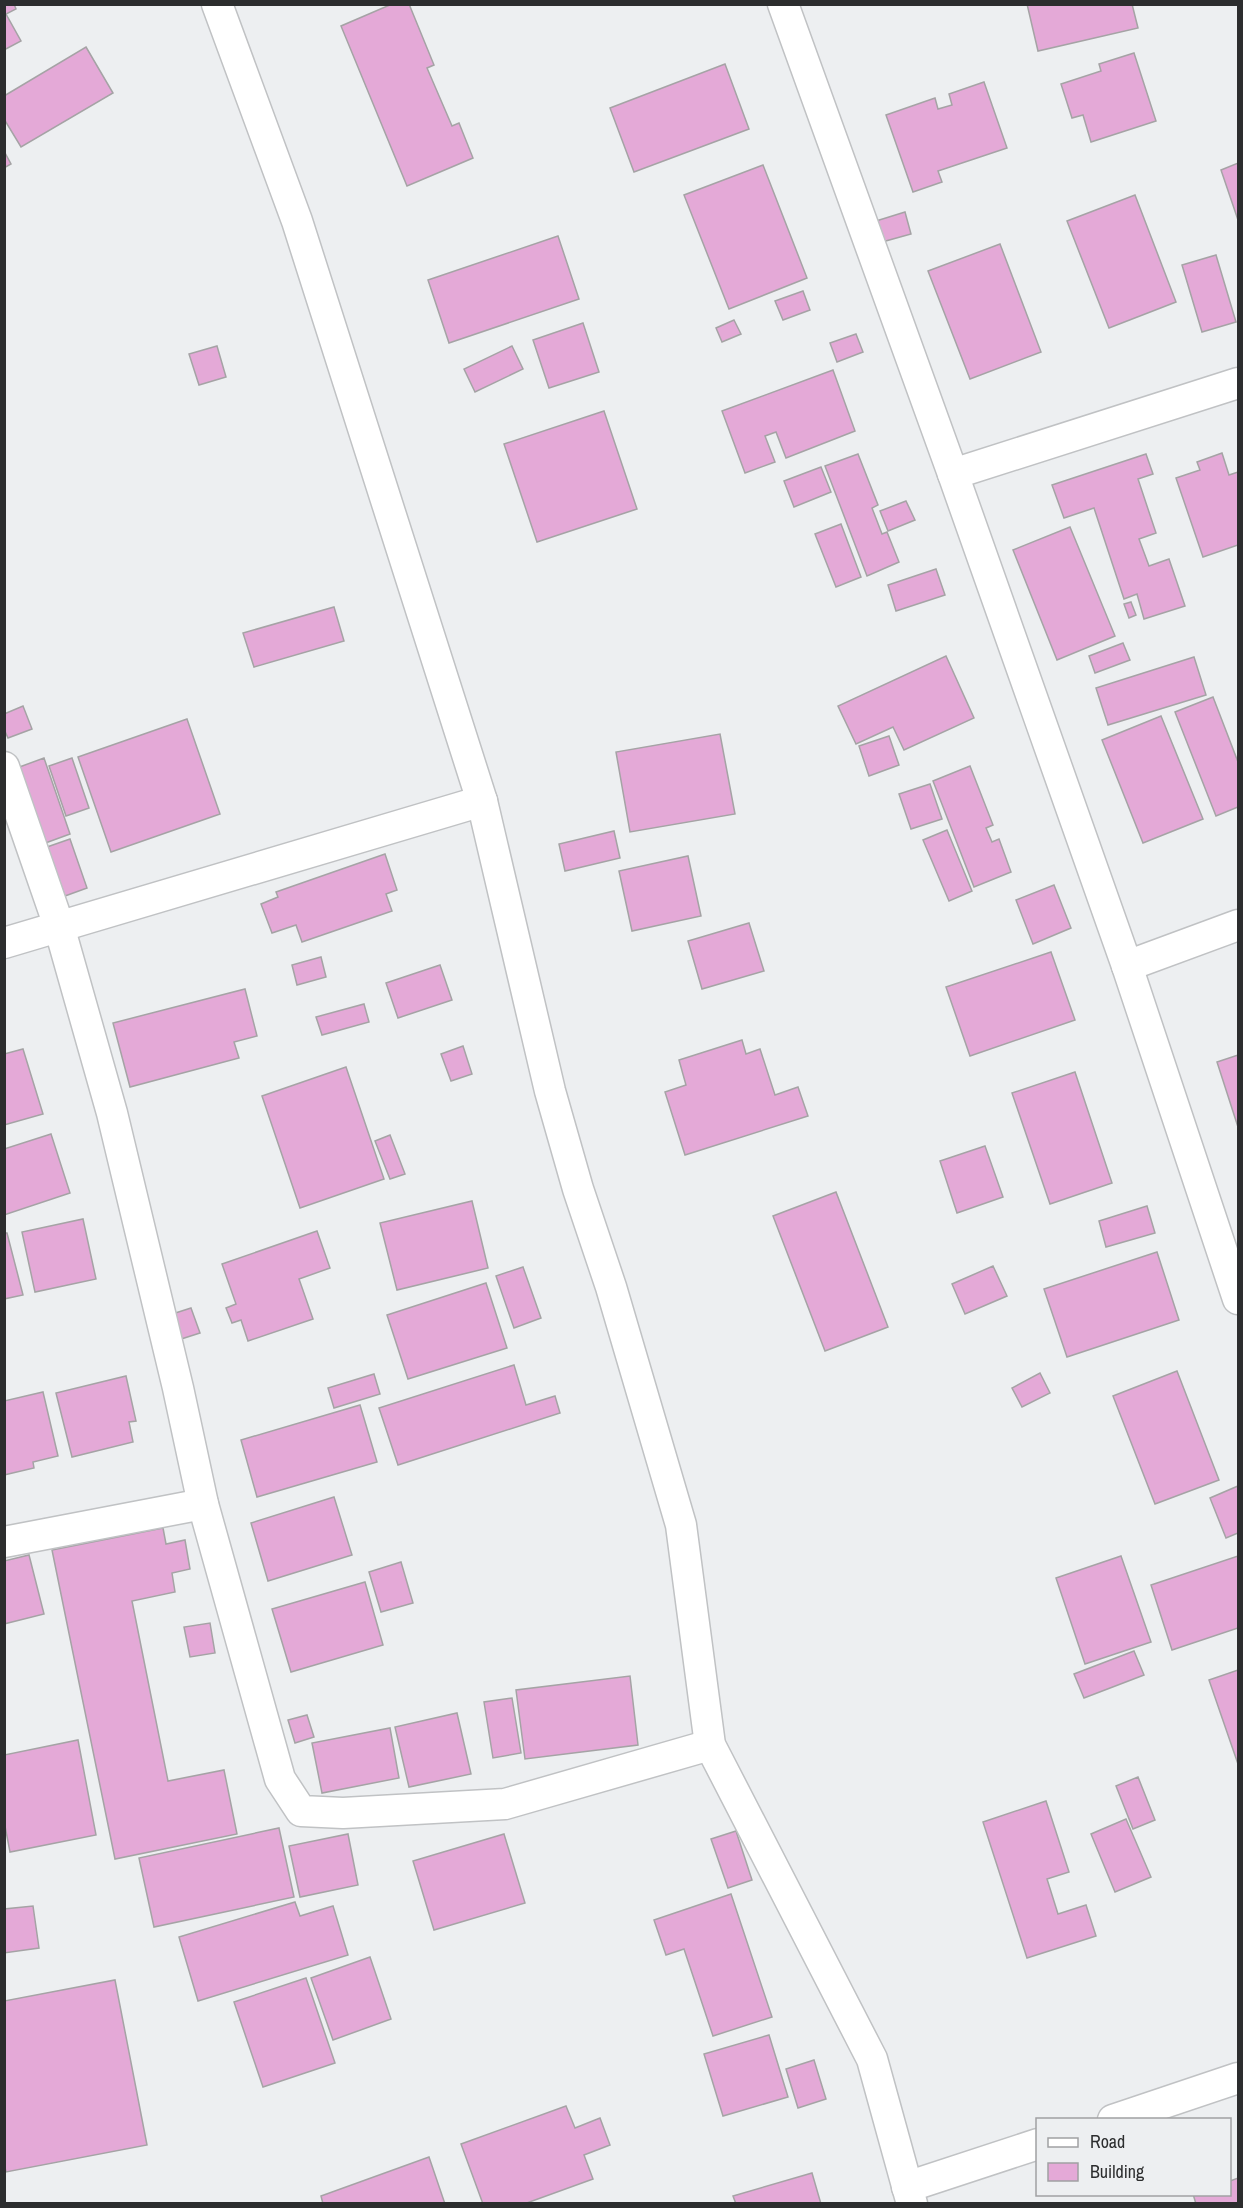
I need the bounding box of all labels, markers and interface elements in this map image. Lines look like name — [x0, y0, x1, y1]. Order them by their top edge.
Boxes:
legend — [1036, 2118, 1231, 2196]
text: Road — [1090, 2129, 1125, 2154]
text: Building — [1090, 2159, 1145, 2184]

